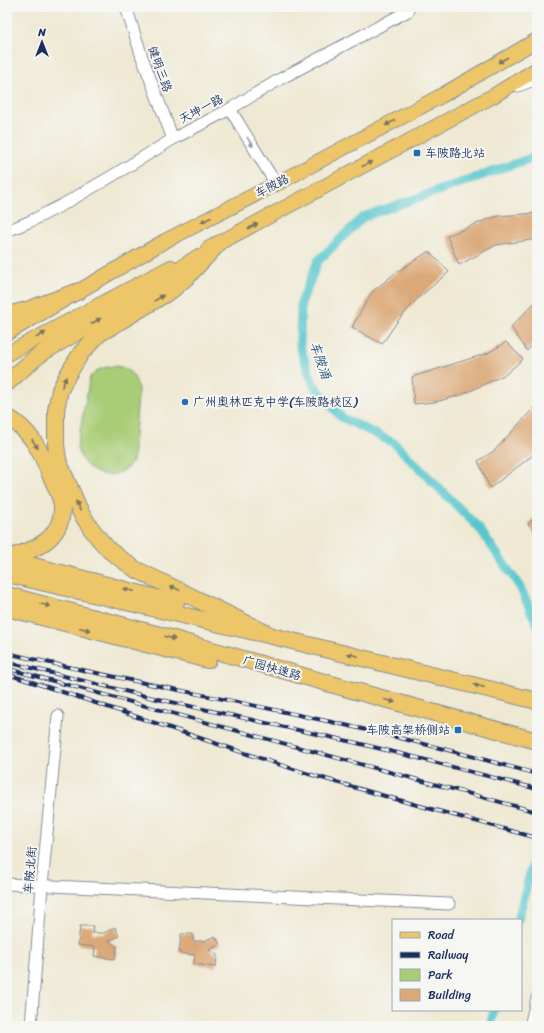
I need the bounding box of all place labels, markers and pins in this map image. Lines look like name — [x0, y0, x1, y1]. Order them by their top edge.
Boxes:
place label: 车陂路北站 — [425, 142, 485, 164]
marker: 车陂路北站 — [412, 148, 422, 158]
place label: 广州奥林匹克中学(车陂路校区) — [193, 391, 358, 413]
marker: 广州奥林匹克中学(车陂路校区) — [180, 397, 190, 407]
place label: 车陂高架桥侧站 — [366, 719, 450, 741]
marker: 车陂高架桥侧站 — [453, 725, 463, 735]

